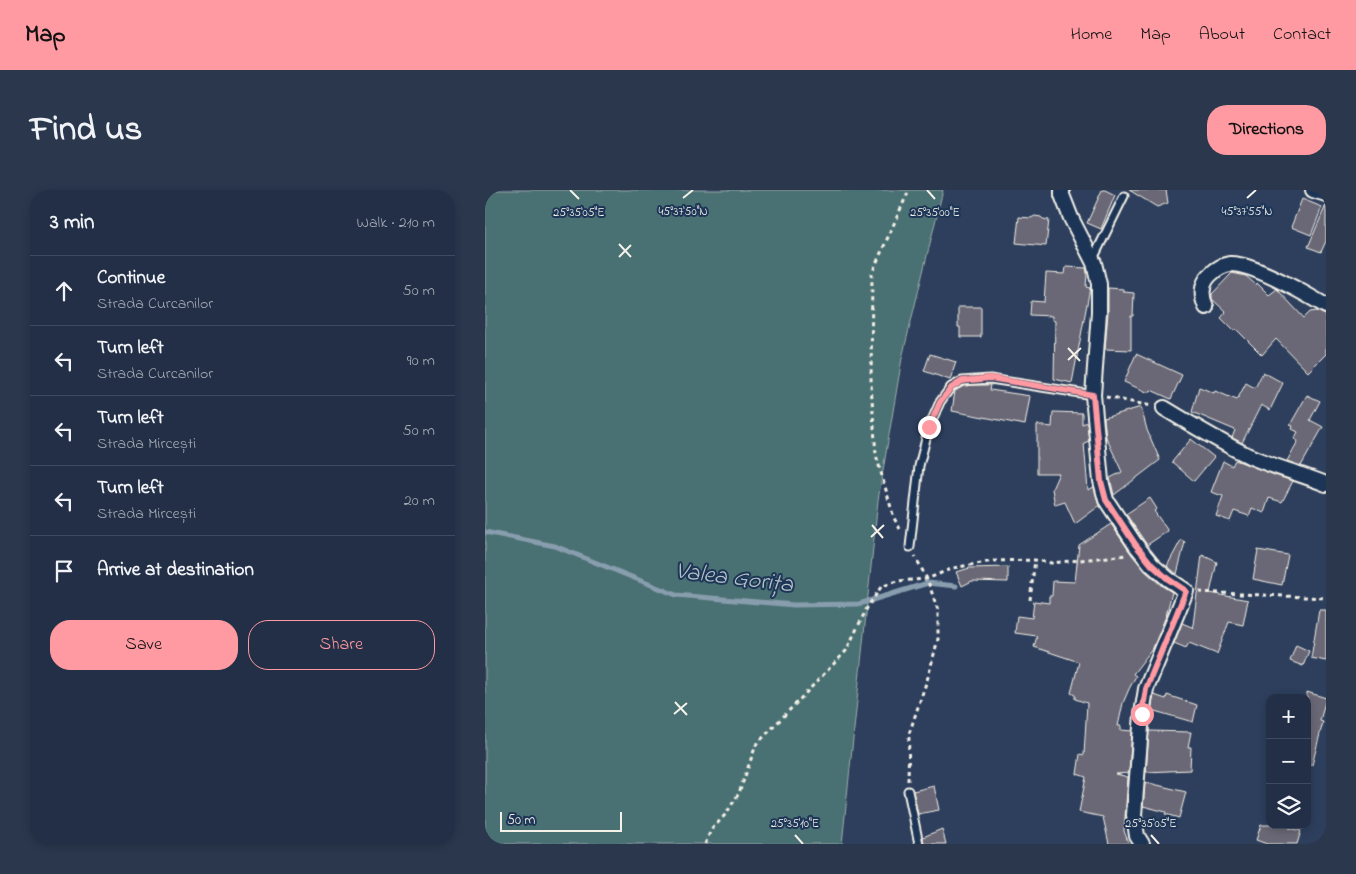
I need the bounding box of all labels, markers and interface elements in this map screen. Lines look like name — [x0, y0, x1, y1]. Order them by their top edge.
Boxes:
text: Map — [25, 18, 66, 53]
text: Home — [1071, 22, 1112, 48]
text: Map — [1140, 22, 1171, 48]
text: About — [1199, 22, 1245, 48]
text: Contact — [1273, 22, 1331, 48]
text: Find us — [30, 105, 142, 156]
button: Directions — [1207, 105, 1326, 155]
text: 45°37'50"N — [658, 203, 708, 221]
text: 45°37'55"N — [1222, 203, 1272, 221]
text: 25°35'05"E — [553, 204, 605, 222]
text: 25°35'00"E — [910, 204, 960, 222]
text: 3 min — [50, 208, 94, 238]
text: Walk · 210 m — [356, 211, 435, 235]
text: Continue — [97, 265, 165, 292]
icon: ahead — [50, 277, 78, 305]
text: 50 m — [403, 279, 435, 303]
text: Strada Curcanilor — [97, 292, 213, 316]
text: Turn left — [97, 335, 164, 362]
icon: left — [50, 347, 78, 375]
text: 90 m — [407, 349, 435, 373]
text: Strada Curcanilor — [97, 362, 213, 386]
text: Turn left — [97, 405, 164, 432]
route end — [918, 416, 941, 439]
icon: left — [50, 417, 78, 445]
text: 50 m — [403, 419, 435, 443]
text: Strada Mircești — [97, 432, 196, 456]
text: Turn left — [97, 475, 164, 502]
icon: left — [50, 487, 78, 515]
text: 20 m — [404, 489, 435, 513]
text: Strada Mircești — [97, 502, 196, 526]
water label: Valea Gorița — [673, 554, 796, 604]
icon: arrive — [50, 557, 78, 585]
text: Arrive at destination — [97, 557, 254, 584]
button: Save — [50, 620, 238, 670]
button: Share — [248, 620, 435, 670]
map controls — [1266, 694, 1311, 829]
button: + — [1266, 694, 1311, 739]
route start — [1131, 703, 1154, 726]
button: − — [1266, 739, 1311, 784]
button: layers — [1266, 784, 1311, 829]
scale bar — [500, 809, 623, 832]
text: 50 m — [507, 810, 535, 831]
text: 25°35'10"E — [771, 815, 819, 833]
text: 25°35'05"E — [1125, 815, 1177, 833]

